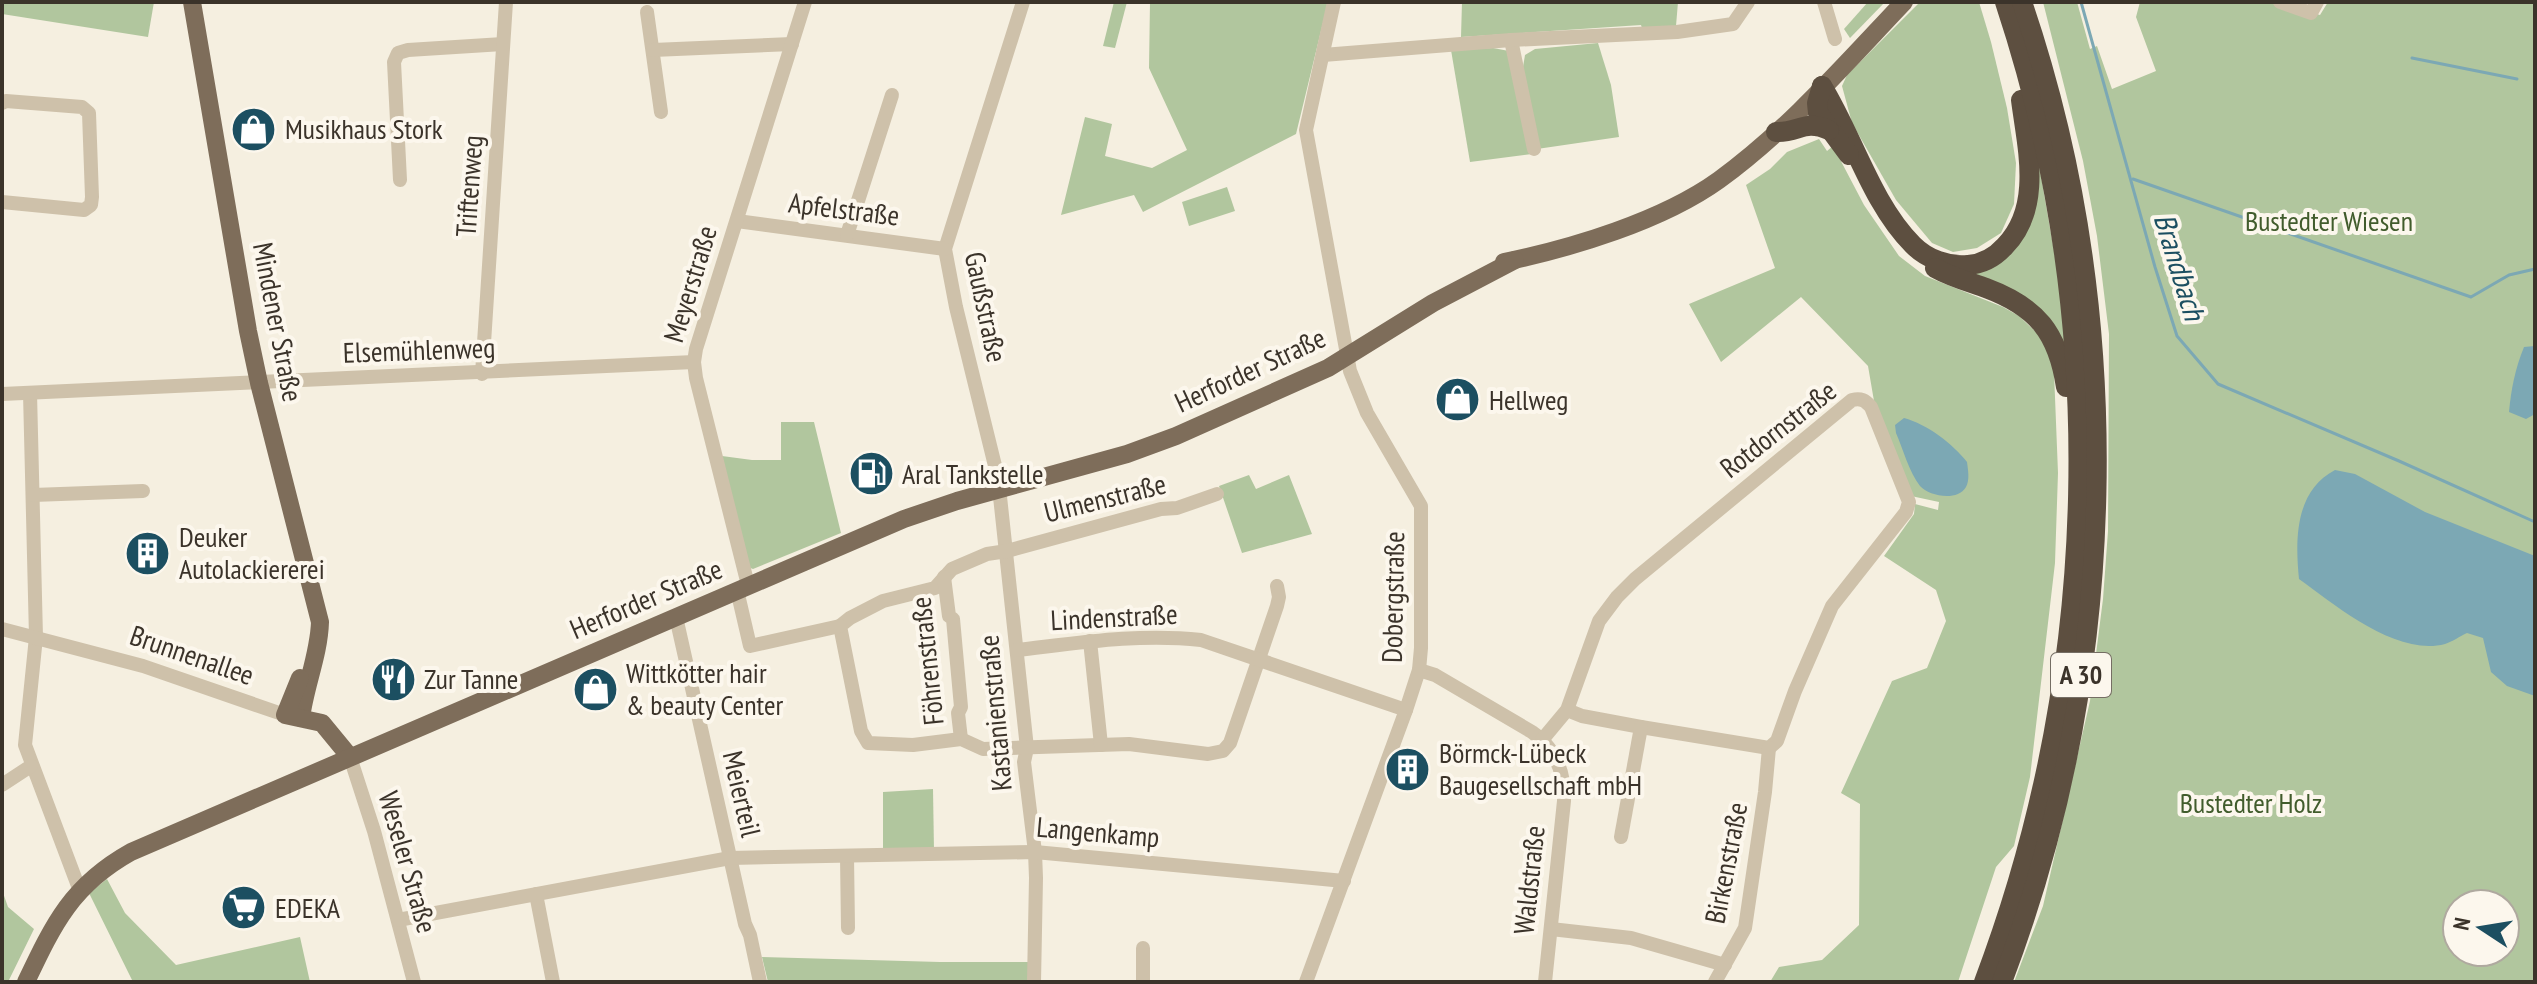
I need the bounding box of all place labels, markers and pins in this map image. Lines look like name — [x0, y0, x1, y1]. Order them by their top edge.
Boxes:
shop icon: Musikhaus Stork — [230, 105, 278, 153]
place label: Musikhaus Stork — [285, 110, 443, 147]
shop icon: Hellweg — [1434, 376, 1482, 424]
place label: Hellweg — [1489, 381, 1568, 418]
fuel station icon: Aral Tankstelle — [847, 450, 895, 498]
place label: Aral Tankstelle — [902, 455, 1043, 492]
place label: Deuker Autolackiererei — [179, 518, 325, 587]
building icon: Deuker Autolackiererei — [124, 529, 172, 577]
place label: Wittkötter hair & beauty Center — [626, 654, 783, 723]
restaurant icon: Zur Tanne — [369, 655, 417, 703]
place label: Zur Tanne — [424, 660, 518, 697]
shop icon: Wittkötter hair & beauty Center — [571, 665, 619, 713]
place label: Börmck-Lübeck Baugesellschaft mbH — [1439, 734, 1642, 803]
building icon: Börmck-Lübeck Baugesellschaft mbH — [1384, 745, 1432, 793]
supermarket icon: EDEKA — [220, 884, 268, 932]
place label: EDEKA — [275, 889, 341, 926]

